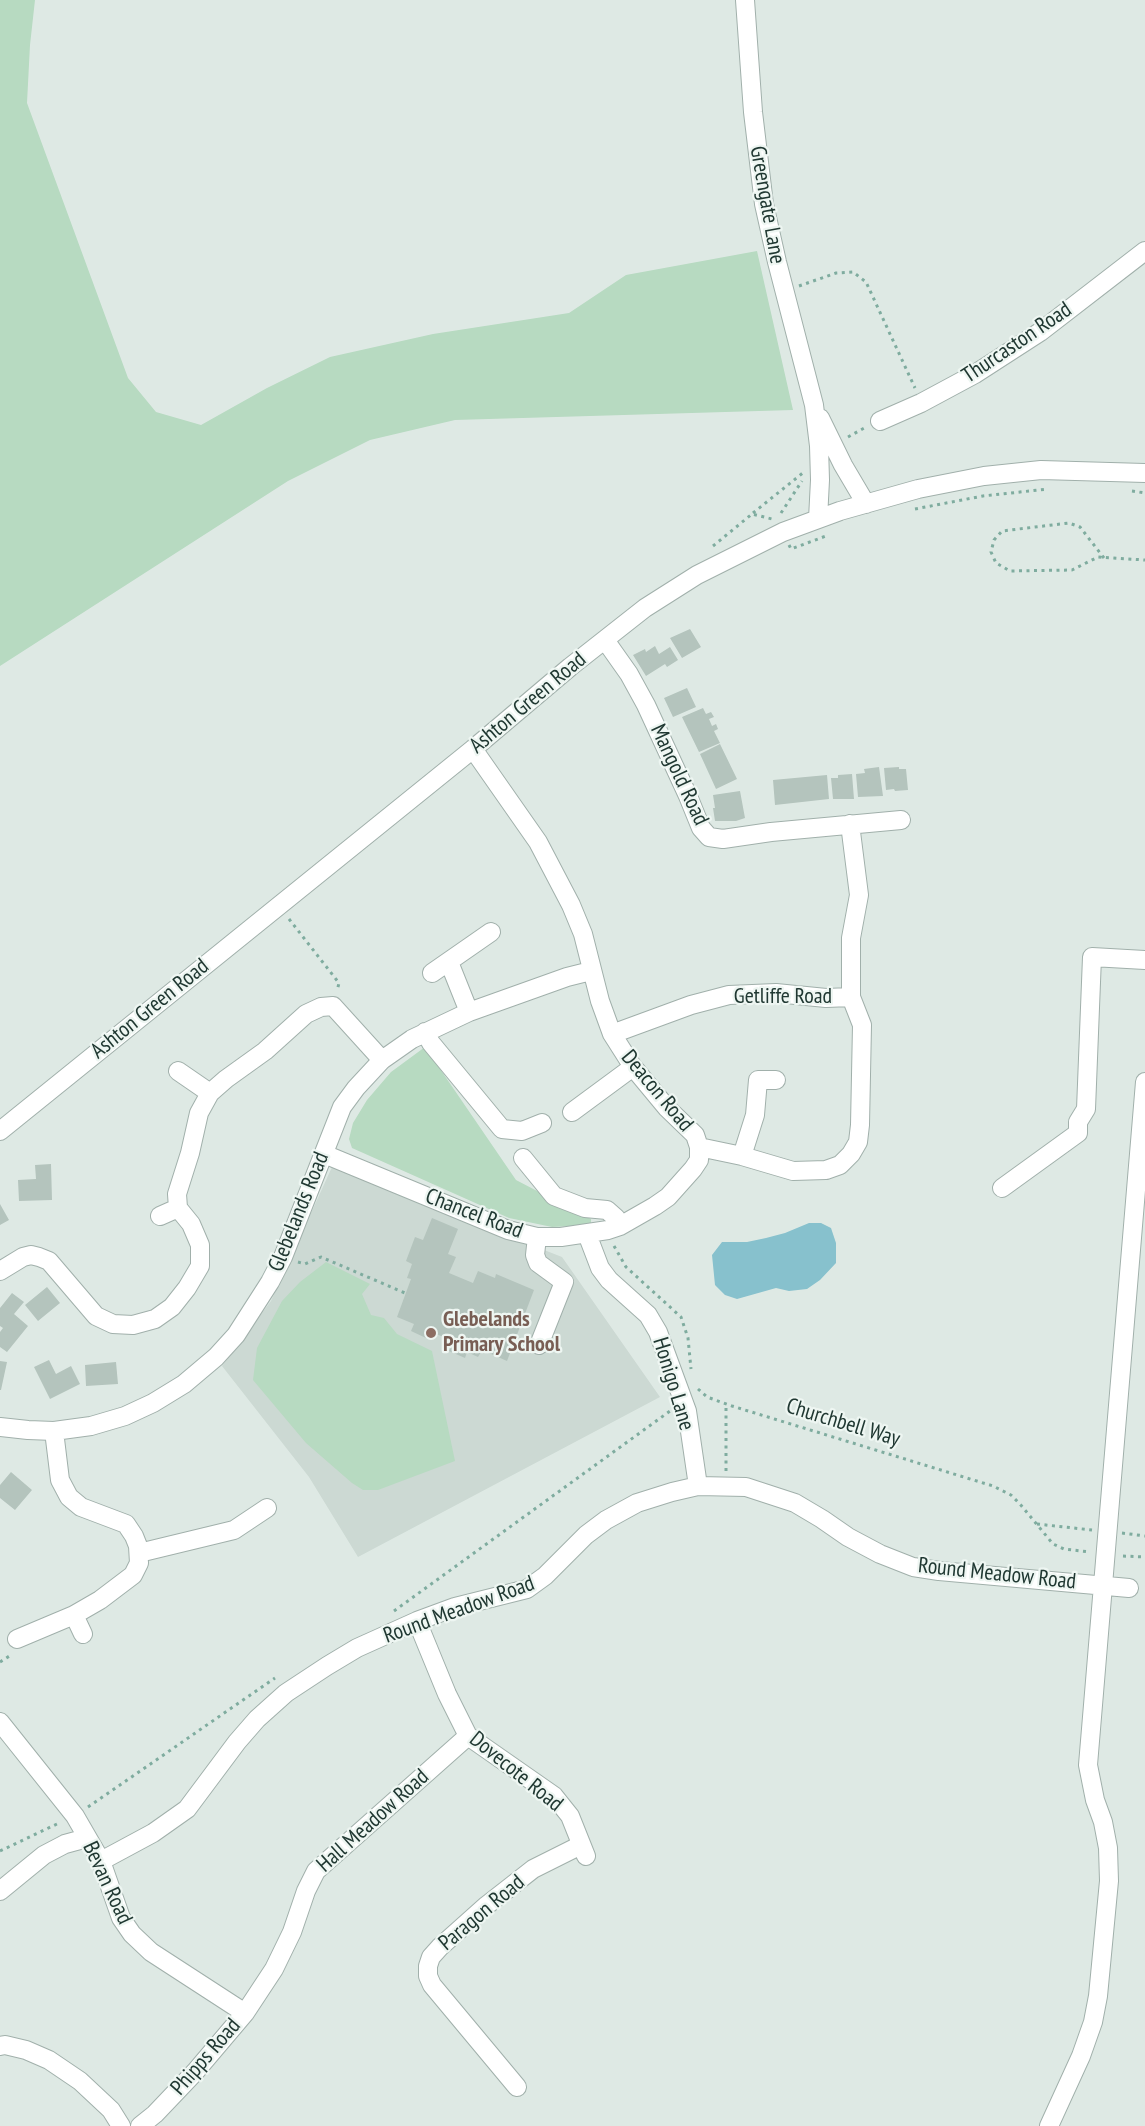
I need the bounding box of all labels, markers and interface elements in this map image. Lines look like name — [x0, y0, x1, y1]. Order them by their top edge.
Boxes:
street label: Greengate Lane — [744, 144, 790, 266]
street label: Thurcaston Road — [957, 297, 1077, 389]
street label: Ashton Green Road — [464, 647, 592, 759]
street label: Mangold Road — [644, 720, 714, 830]
street label: Ashton Green Road — [86, 953, 214, 1065]
street label: Getliffe Road — [734, 984, 832, 1010]
street label: Deacon Road — [615, 1045, 699, 1137]
street label: Glebelands Road — [263, 1148, 335, 1276]
street label: Chancel Road — [422, 1183, 526, 1245]
place label: Glebelands Primary School — [443, 1307, 560, 1358]
marker: Glebelands Primary School — [424, 1326, 438, 1340]
street label: Honigo Lane — [646, 1334, 700, 1434]
street label: Churchbell Way — [783, 1393, 903, 1453]
street label: Round Meadow Road — [917, 1553, 1077, 1595]
street label: Round Meadow Road — [380, 1570, 538, 1650]
street label: Dovecote Road — [464, 1726, 568, 1818]
street label: Hall Meadow Road — [312, 1764, 434, 1878]
street label: Bevan Road — [76, 1837, 138, 1929]
street label: Paragon Road — [434, 1870, 530, 1956]
street label: Phipps Road — [165, 2013, 247, 2101]

